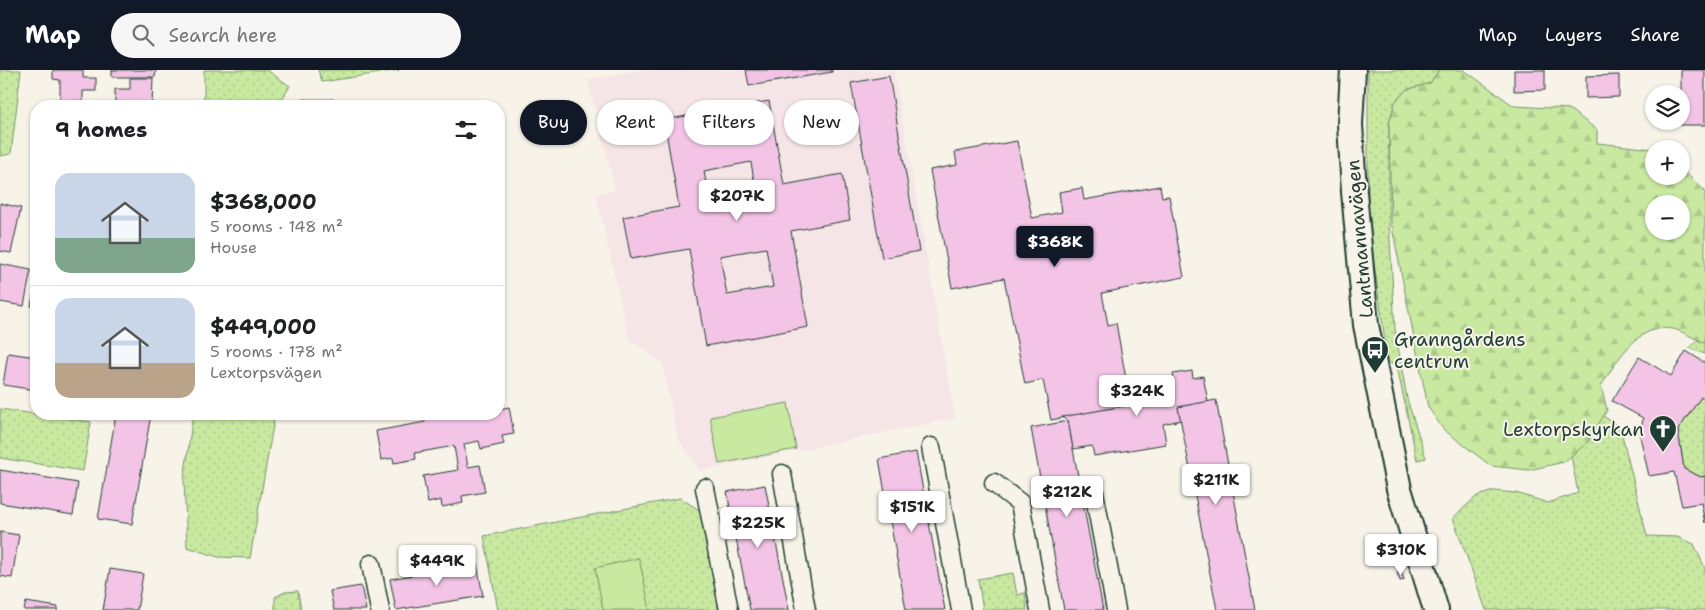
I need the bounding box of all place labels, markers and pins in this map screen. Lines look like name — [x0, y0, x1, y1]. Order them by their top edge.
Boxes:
pin: $207K — [702, 180, 772, 222]
pin: $368K — [1020, 226, 1090, 268]
place label: Granngårdens centrum — [1394, 327, 1526, 374]
bus stop icon: Granngårdens centrum — [1360, 335, 1390, 374]
pin: $324K — [1102, 374, 1172, 417]
church icon: Lextorpskyrkan — [1648, 414, 1678, 453]
place label: Lextorpskyrkan — [1503, 417, 1644, 442]
pin: $211K — [1181, 464, 1251, 506]
pin: $212K — [1032, 476, 1102, 518]
pin: $151K — [877, 490, 947, 533]
pin: $225K — [723, 506, 793, 549]
pin: $310K — [1366, 534, 1436, 576]
pin: $449K — [402, 544, 472, 587]

